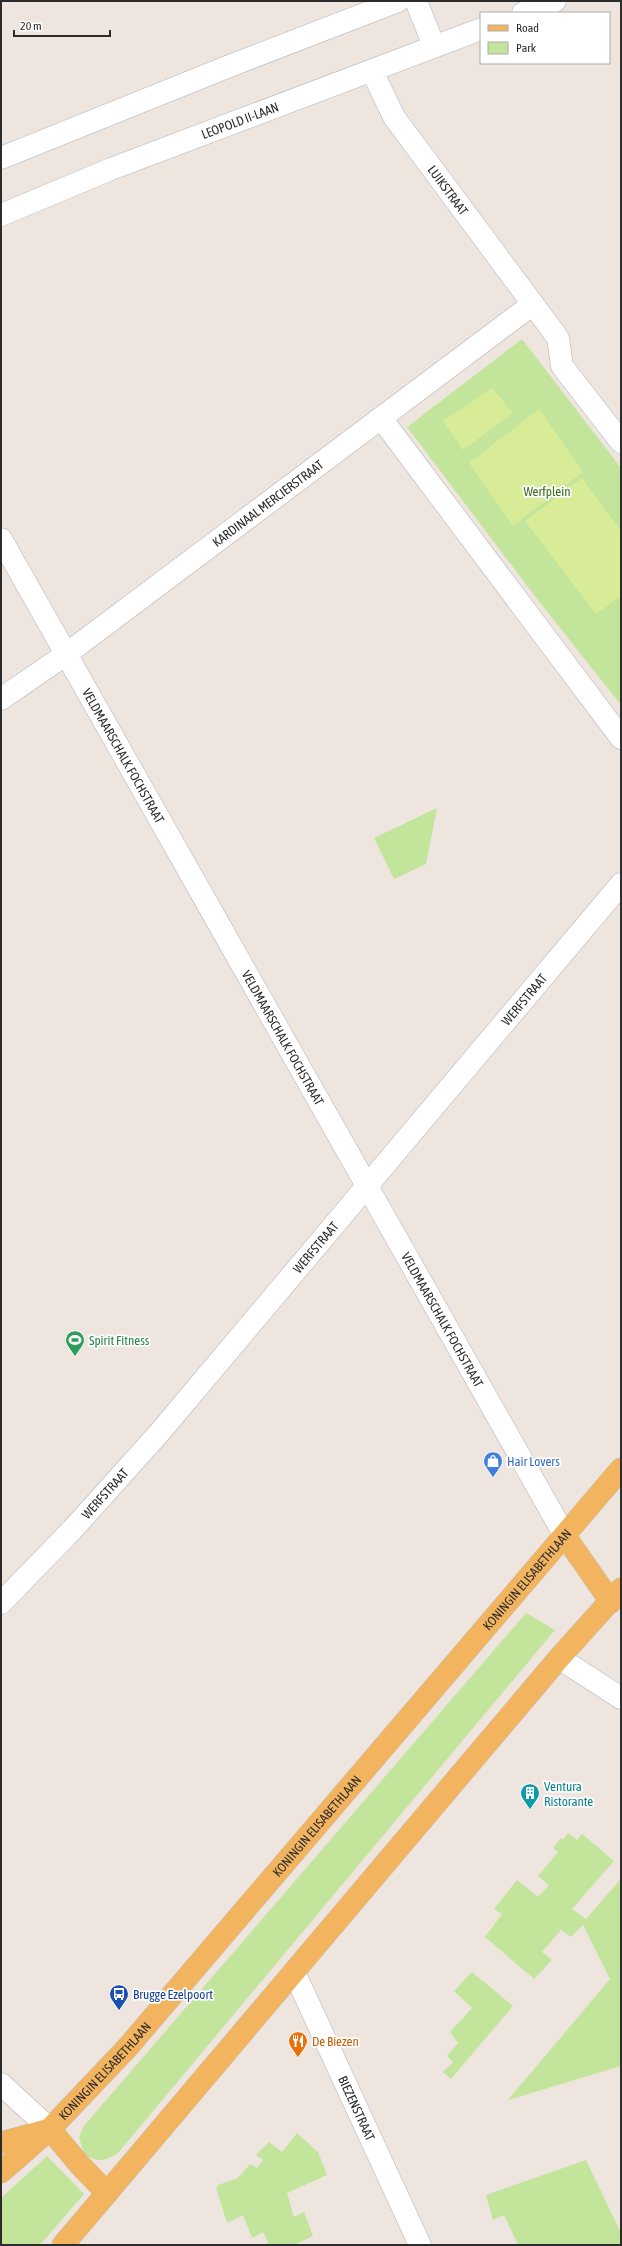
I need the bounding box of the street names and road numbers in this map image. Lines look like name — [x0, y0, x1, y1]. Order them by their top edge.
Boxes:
street label: LEOPOLD II-LAAN — [199, 99, 281, 142]
street label: LUIKSTRAAT — [425, 162, 472, 218]
street label: KARDINAAL MERCIERSTRAAT — [209, 456, 326, 549]
street label: VELDMAARSCHALK FOCHSTRAAT — [80, 686, 168, 826]
street label: VELDMAARSCHALK FOCHSTRAAT — [239, 968, 327, 1108]
street label: WERFSTRAAT — [498, 970, 550, 1028]
street label: WERFSTRAAT — [290, 1218, 341, 1276]
street label: VELDMAARSCHALK FOCHSTRAAT — [399, 1250, 487, 1390]
street label: WERFSTRAAT — [78, 1465, 131, 1522]
street label: KONINGIN ELISABETHLAAN — [480, 1526, 574, 1633]
street label: KONINGIN ELISABETHLAAN — [269, 1772, 364, 1879]
street label: KONINGIN ELISABETHLAAN — [55, 2019, 154, 2123]
street label: BIEZENSTRAAT — [335, 2073, 378, 2143]

